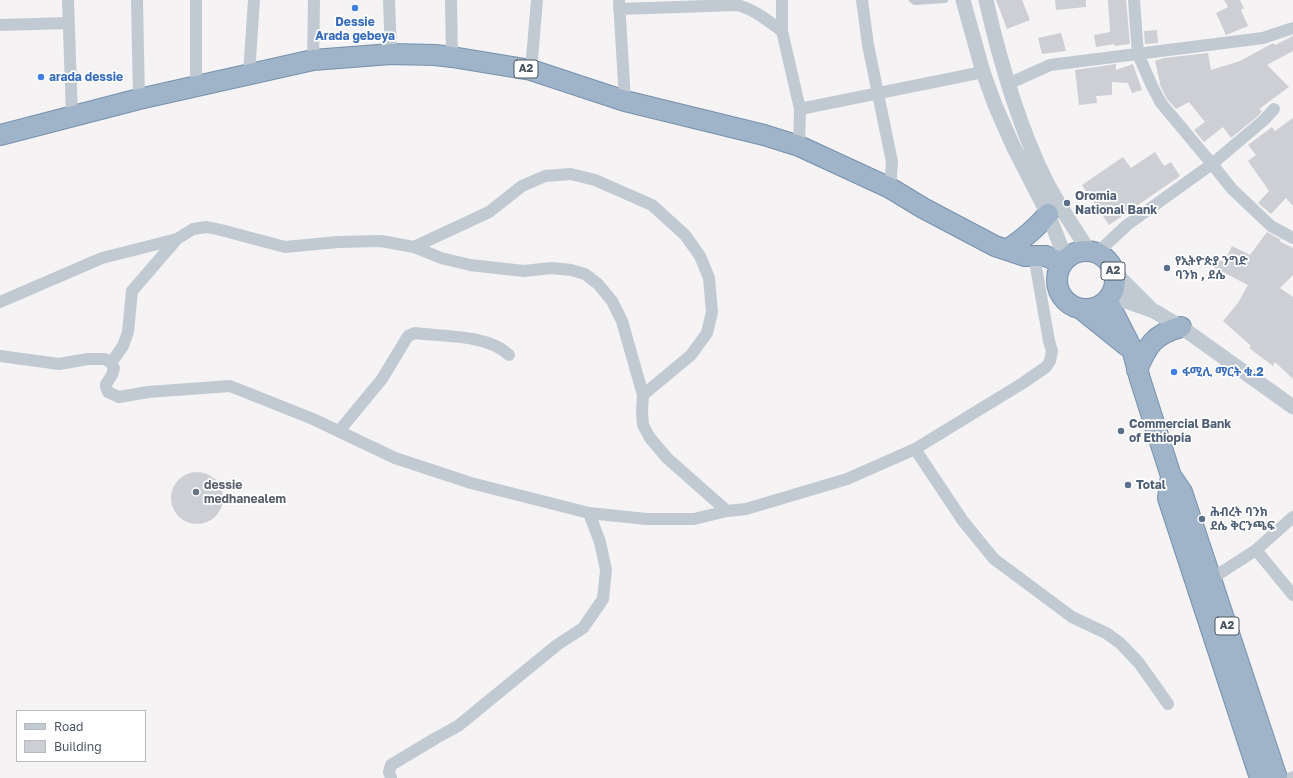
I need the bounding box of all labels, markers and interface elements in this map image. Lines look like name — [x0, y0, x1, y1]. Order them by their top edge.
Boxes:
marker: Dessie Arada gebeya — [350, 3, 360, 13]
place label: Dessie Arada gebeya — [315, 15, 395, 43]
road number: A2 — [514, 60, 538, 78]
place label: arada dessie — [49, 70, 123, 84]
marker: arada dessie — [36, 72, 46, 82]
place label: Oromia National Bank — [1075, 189, 1157, 217]
marker: Oromia National Bank — [1062, 198, 1072, 208]
place label: የኢትዮጵያ ንግድ ባንክ , ደሴ — [1175, 254, 1248, 282]
road number: A2 — [1101, 262, 1125, 280]
marker: የኢትዮጵያ ንግድ ባንክ , ደሴ — [1162, 263, 1172, 273]
place label: ፋሚሊ ማርት ቁ.2 — [1182, 365, 1264, 379]
marker: ፋሚሊ ማርት ቁ.2 — [1169, 367, 1179, 377]
place label: Commercial Bank of Ethiopia — [1129, 417, 1231, 445]
marker: Commercial Bank of Ethiopia — [1116, 426, 1126, 436]
place label: dessie medhanealem — [204, 478, 286, 506]
place label: Total — [1136, 478, 1166, 492]
marker: Total — [1123, 480, 1133, 490]
marker: dessie medhanealem — [191, 487, 201, 497]
place label: ሕብረት ባንክ ደሴ ቅርንጫፍ — [1210, 505, 1275, 533]
marker: ሕብረት ባንክ ደሴ ቅርንጫፍ — [1197, 514, 1207, 524]
road number: A2 — [1215, 617, 1239, 635]
legend — [16, 710, 146, 762]
text: Road — [54, 719, 83, 734]
text: Building — [54, 739, 102, 754]

